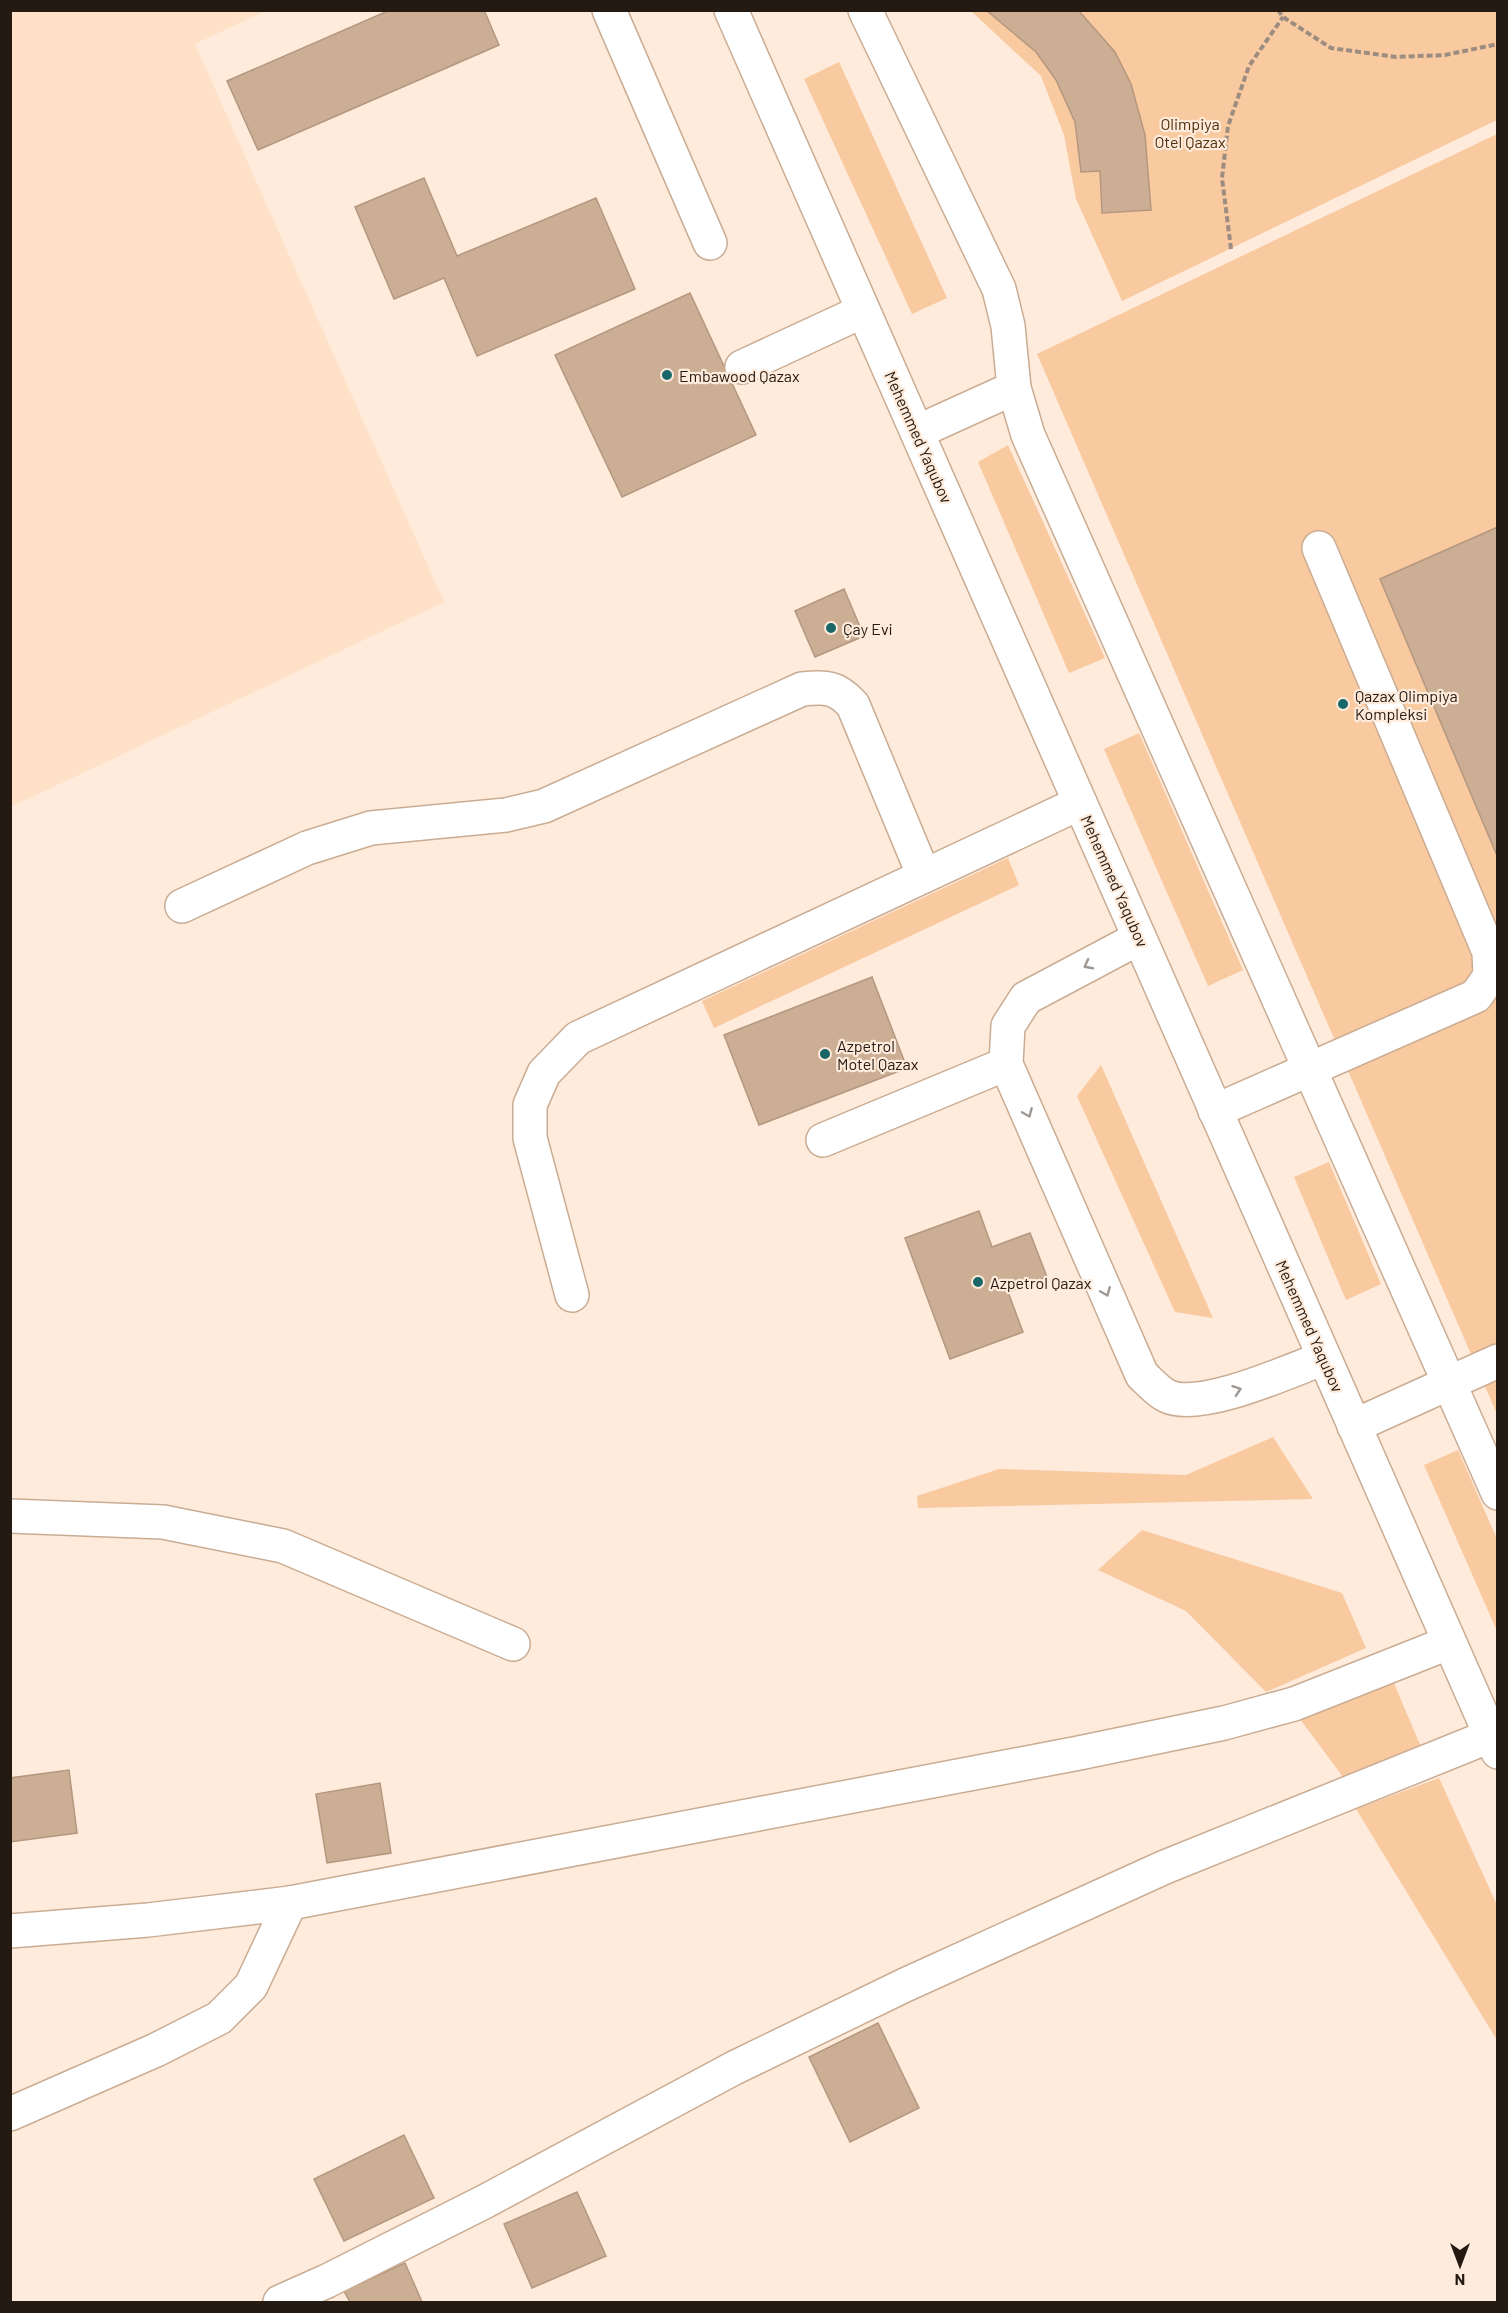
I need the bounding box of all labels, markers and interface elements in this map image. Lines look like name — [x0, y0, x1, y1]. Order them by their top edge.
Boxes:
park label: Olimpiya Otel Qazax — [1154, 114, 1226, 151]
place label: Embawood Qazax — [679, 366, 800, 385]
marker: Embawood Qazax — [660, 368, 674, 382]
street label: Mehemmed Yaqubov — [881, 368, 957, 506]
place label: Çay Evi — [843, 619, 893, 638]
marker: Çay Evi — [824, 621, 838, 635]
place label: Qazax Olimpiya Kompleksi — [1355, 686, 1458, 723]
marker: Qazax Olimpiya Kompleksi — [1336, 697, 1350, 711]
street label: Mehemmed Yaqubov — [1077, 812, 1153, 950]
one-way arrow — [1083, 958, 1094, 969]
place label: Azpetrol Motel Qazax — [837, 1036, 919, 1073]
marker: Azpetrol Motel Qazax — [818, 1047, 832, 1061]
one-way arrow — [1021, 1107, 1033, 1118]
street label: Mehemmed Yaqubov — [1272, 1257, 1348, 1395]
place label: Azpetrol Qazax — [990, 1273, 1092, 1292]
marker: Azpetrol Qazax — [971, 1275, 985, 1289]
one-way arrow — [1098, 1286, 1110, 1297]
one-way arrow — [1231, 1385, 1242, 1397]
north arrow — [1430, 2235, 1490, 2295]
text: N — [1455, 2271, 1465, 2290]

